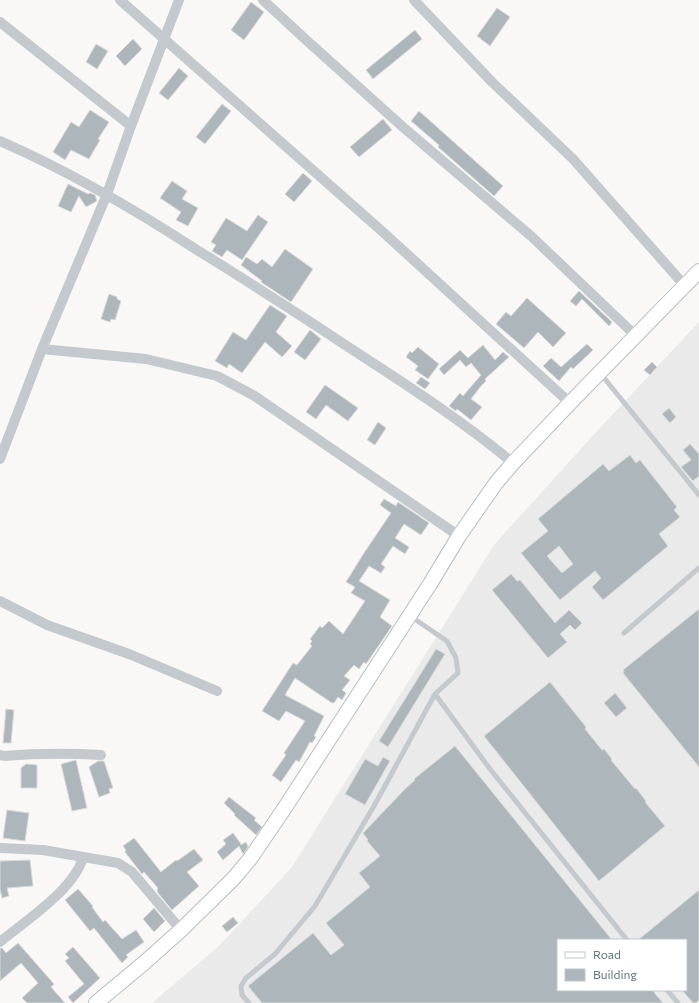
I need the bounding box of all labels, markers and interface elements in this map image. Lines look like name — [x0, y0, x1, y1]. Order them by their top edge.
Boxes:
legend — [557, 939, 687, 991]
text: Road — [593, 947, 621, 961]
text: Building — [593, 967, 637, 981]

